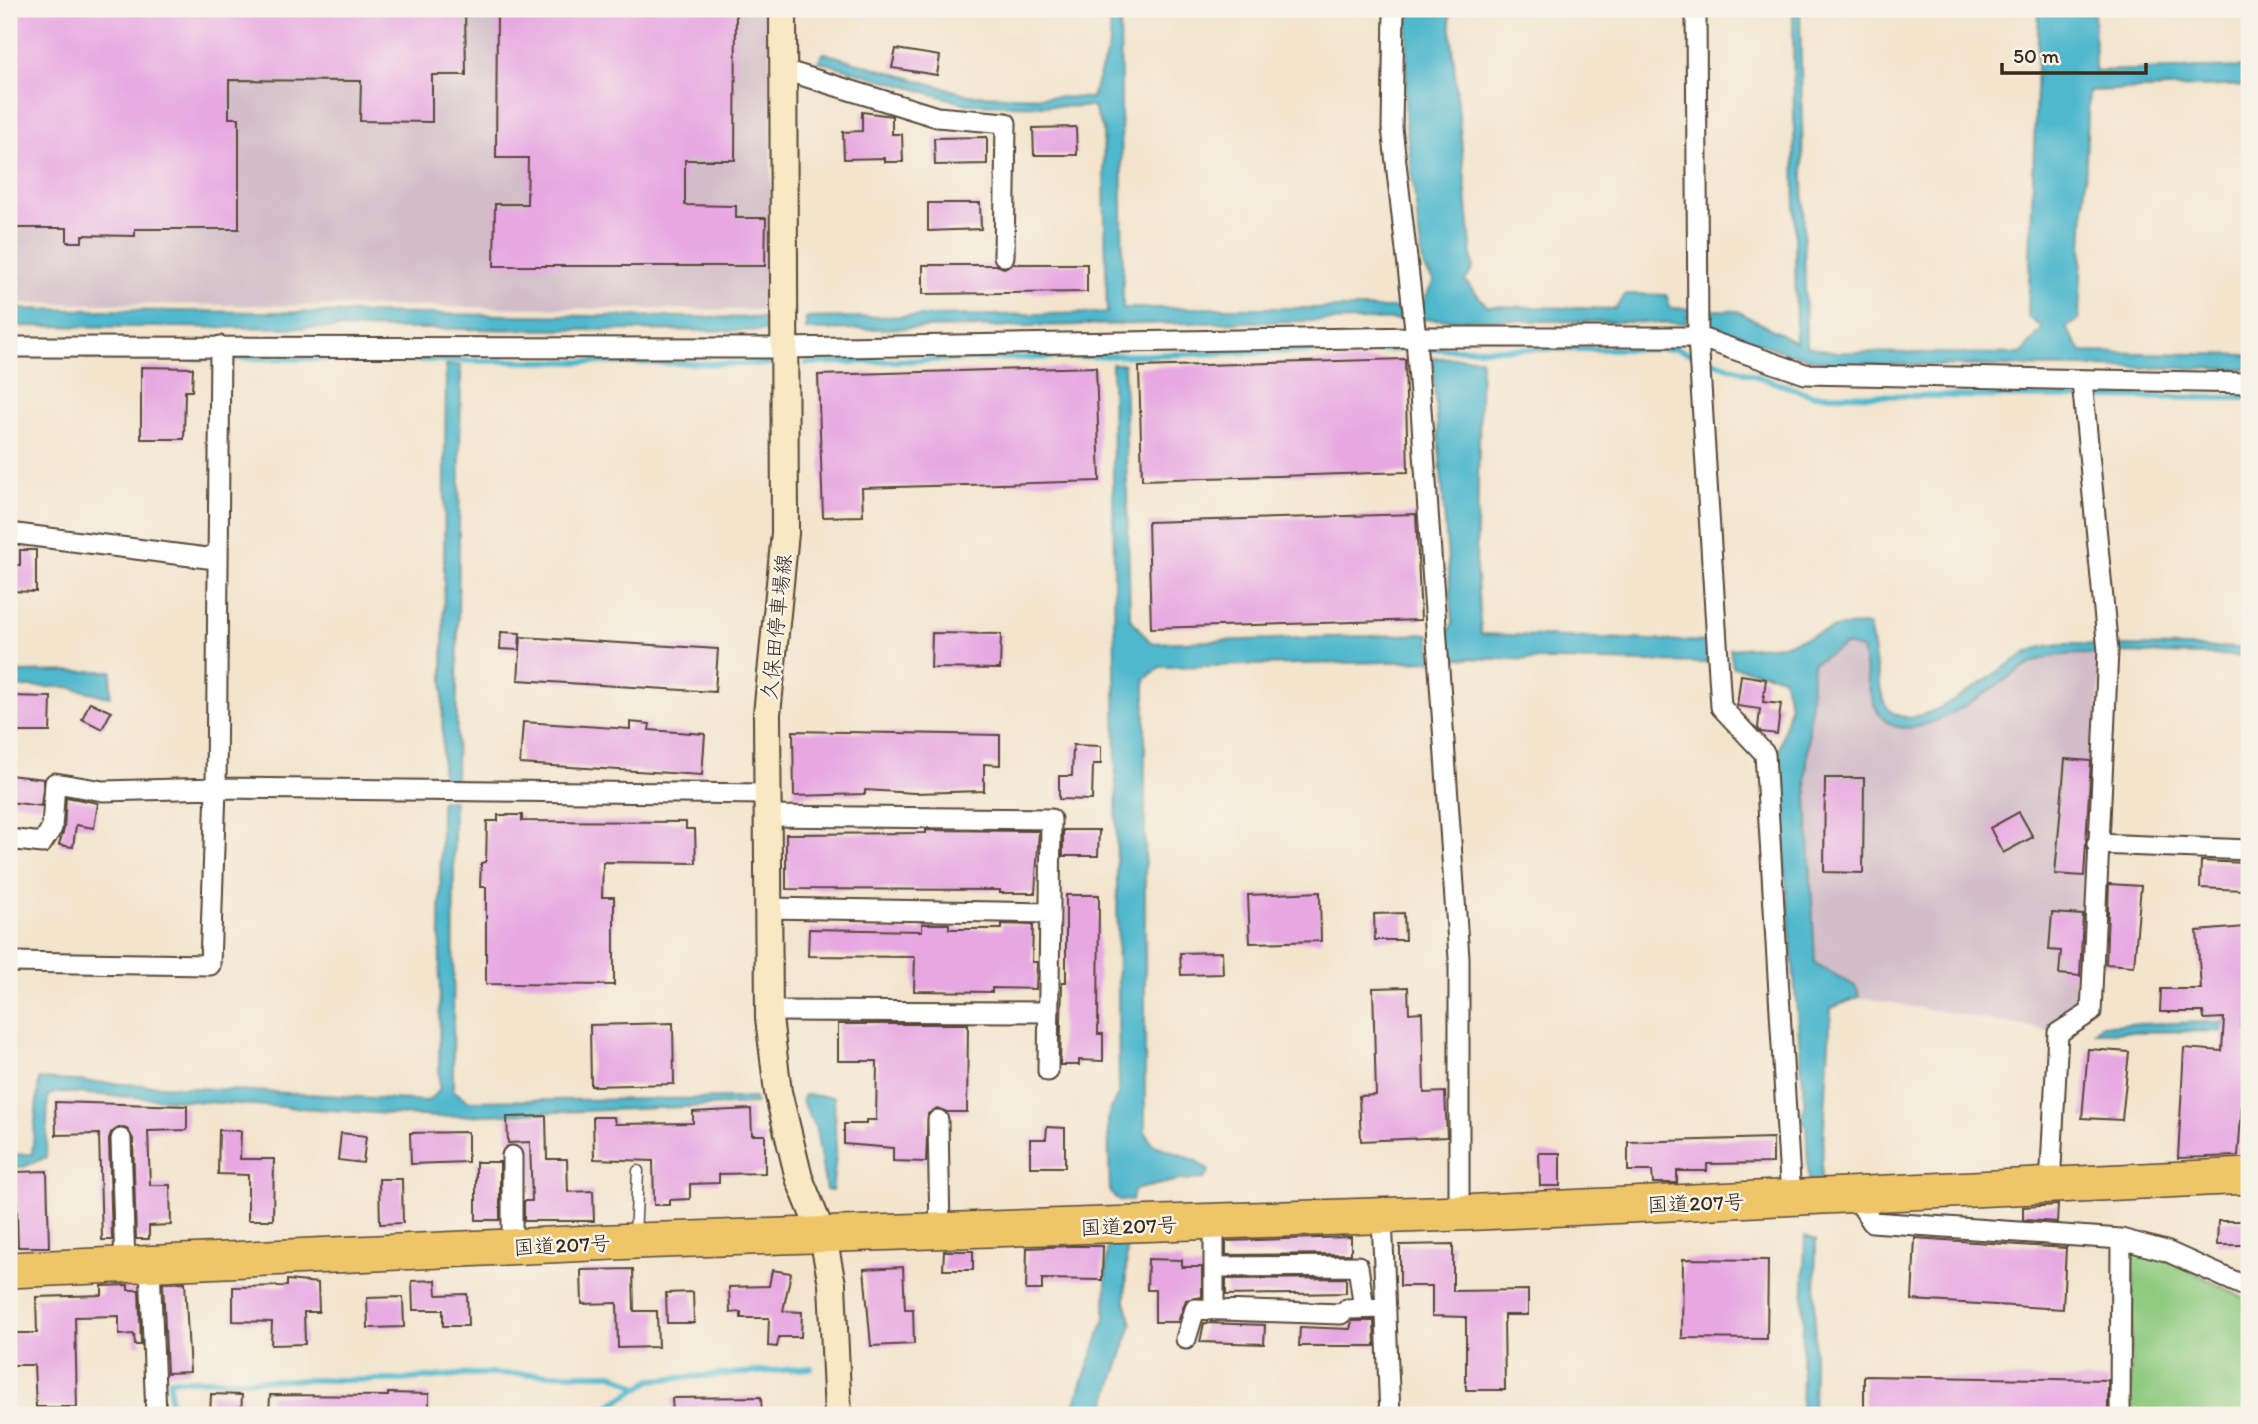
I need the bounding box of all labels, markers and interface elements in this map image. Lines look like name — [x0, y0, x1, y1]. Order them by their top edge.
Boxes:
scale bar — [2002, 32, 2146, 76]
text: 50 m — [2013, 43, 2060, 68]
street label: 久保田停車場線 — [756, 553, 796, 701]
street label: 国道207号 — [1647, 1189, 1745, 1217]
street label: 国道207号 — [1080, 1212, 1178, 1240]
street label: 国道207号 — [513, 1230, 611, 1260]

